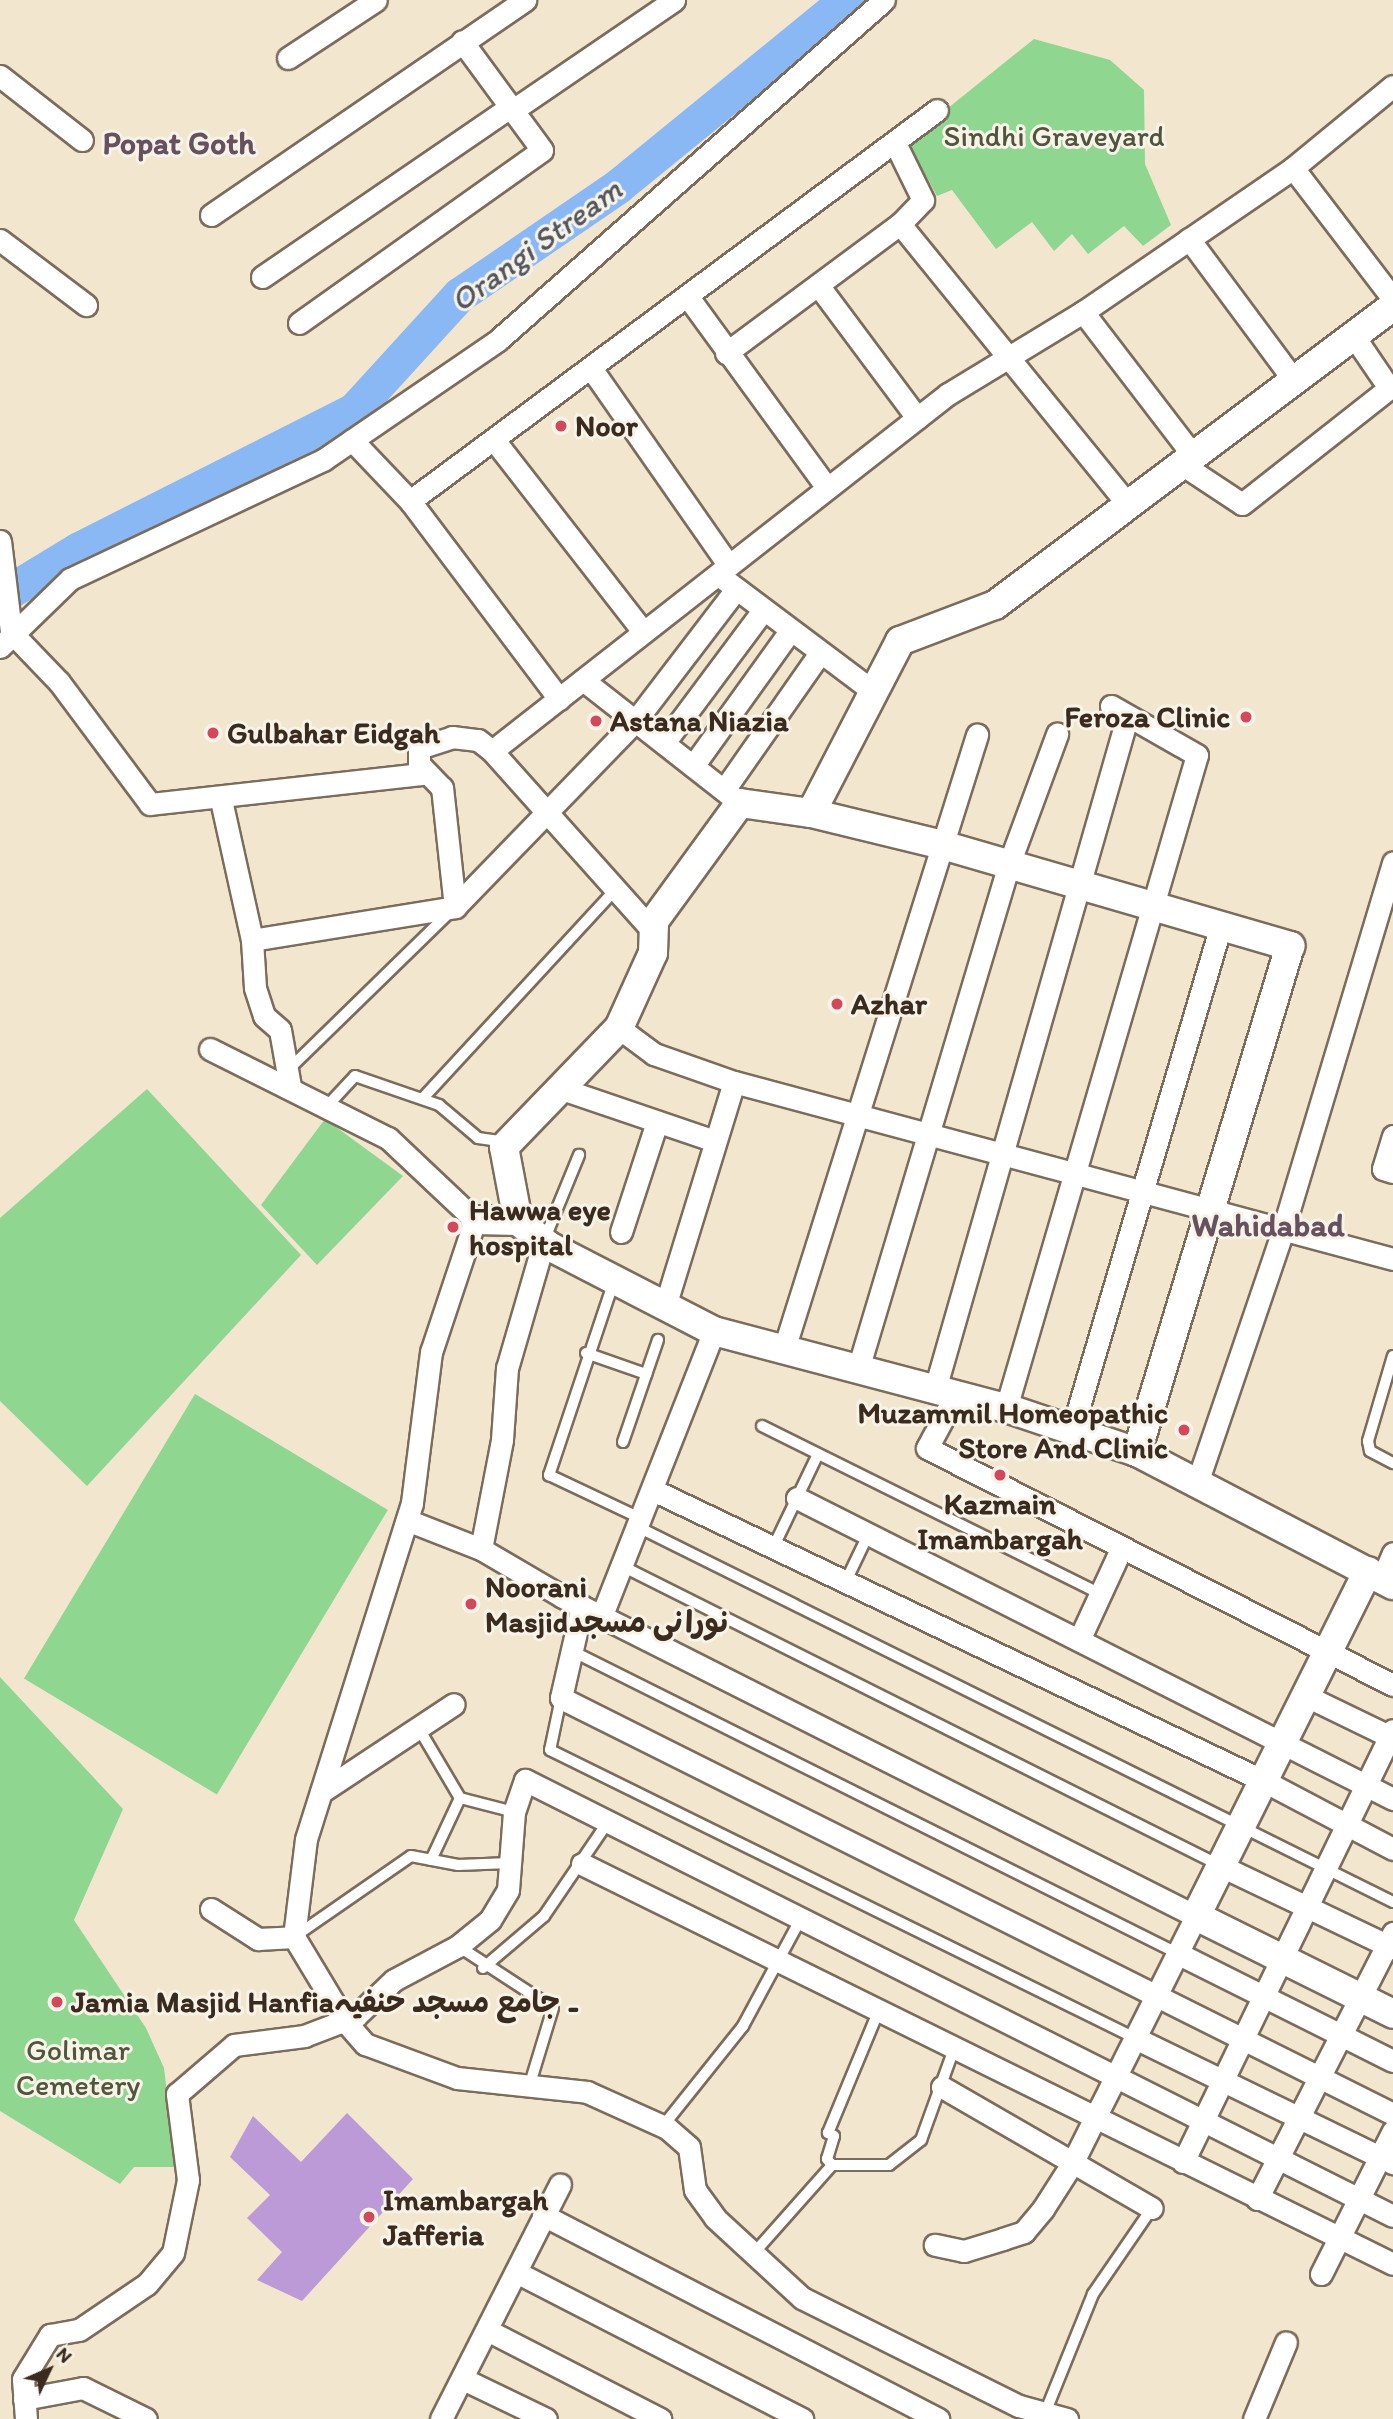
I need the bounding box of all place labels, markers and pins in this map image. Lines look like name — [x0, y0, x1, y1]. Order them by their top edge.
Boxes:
place label: Noor — [575, 408, 638, 444]
marker: Noor — [553, 418, 569, 434]
place label: Feroza Clinic — [1065, 699, 1230, 735]
place label: Astana Niazia — [610, 703, 788, 739]
marker: Feroza Clinic — [1236, 707, 1256, 727]
marker: Astana Niazia — [588, 713, 604, 729]
place label: Gulbahar Eidgah — [227, 715, 440, 751]
marker: Gulbahar Eidgah — [205, 725, 221, 741]
place label: Azhar — [851, 986, 927, 1022]
marker: Azhar — [829, 996, 845, 1012]
place label: Hawwa eye hospital — [469, 1192, 610, 1262]
marker: Hawwa eye hospital — [443, 1217, 463, 1237]
place label: Muzammil Homeopathic Store And Clinic — [857, 1395, 1168, 1466]
marker: Muzammil Homeopathic Store And Clinic — [1174, 1420, 1194, 1440]
marker: Kazmain Imambargah — [992, 1467, 1008, 1483]
place label: Kazmain Imambargah — [917, 1486, 1083, 1556]
place label: Noorani Masjidنورانی مسجد — [485, 1569, 730, 1640]
marker: Noorani Masjidنورانی مسجد — [463, 1596, 479, 1612]
place label: Jamia Masjid Hanfia۔ جامع مسجد حنفیہ — [71, 1984, 580, 2020]
marker: Jamia Masjid Hanfia۔ جامع مسجد حنفیہ — [49, 1994, 65, 2010]
place label: Imambargah Jafferia — [383, 2182, 548, 2252]
marker: Imambargah Jafferia — [361, 2209, 377, 2225]

